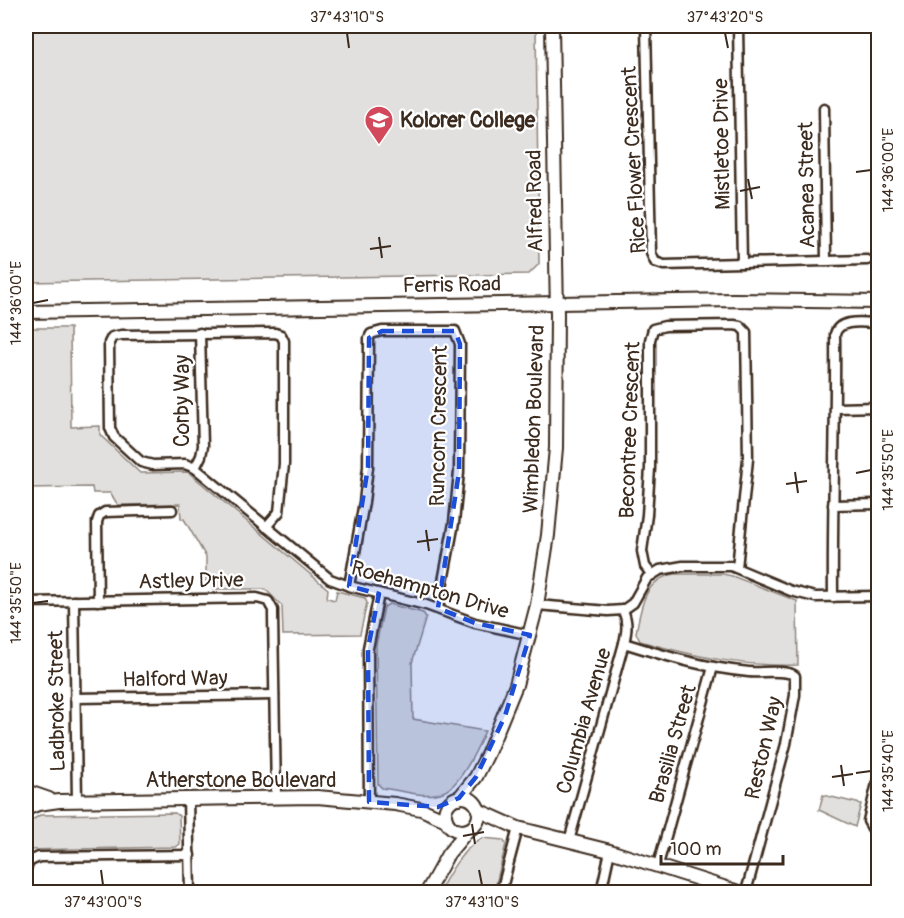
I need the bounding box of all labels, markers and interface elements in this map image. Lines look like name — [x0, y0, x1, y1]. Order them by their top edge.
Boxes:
text: 37°43'10"S — [310, 8, 384, 27]
text: 37°43'20"S — [687, 8, 763, 27]
street label: Rice Flower Crescent — [616, 65, 652, 254]
street label: Mistletoe Drive — [707, 77, 737, 210]
school or university icon: Kolorer College — [363, 104, 395, 146]
place label: Kolorer College — [400, 107, 536, 134]
street label: Acanea Street — [792, 121, 822, 249]
text: 144°36'00"E — [879, 128, 898, 212]
street label: Alfred Road — [521, 149, 549, 253]
text: 144°36'00"E — [7, 261, 26, 345]
street label: Ferris Road — [402, 271, 502, 299]
street label: Wimbledon Boulevard — [517, 324, 551, 514]
street label: Becontree Crescent — [613, 341, 647, 519]
street label: Runcorn Crescent — [424, 345, 454, 507]
street label: Corby Way — [169, 355, 196, 447]
text: 144°35'50"E — [879, 429, 898, 511]
street label: Roehampton Drive — [348, 555, 513, 626]
text: 144°35'50"E — [7, 562, 26, 644]
street label: Astley Drive — [138, 567, 244, 595]
street label: Ladbroke Street — [42, 630, 72, 772]
street label: Columbia Avenue — [550, 644, 618, 797]
street label: Halford Way — [122, 665, 228, 693]
street label: Brasilia Street — [643, 681, 703, 807]
street label: Reston Way — [739, 694, 789, 802]
text: 144°35'40"E — [879, 730, 898, 812]
street label: Atherstone Boulevard — [145, 767, 337, 794]
scale bar — [661, 828, 782, 866]
text: 100 m — [670, 838, 722, 861]
text: 37°43'00"S — [64, 893, 142, 912]
text: 37°43'10"S — [445, 893, 519, 912]

